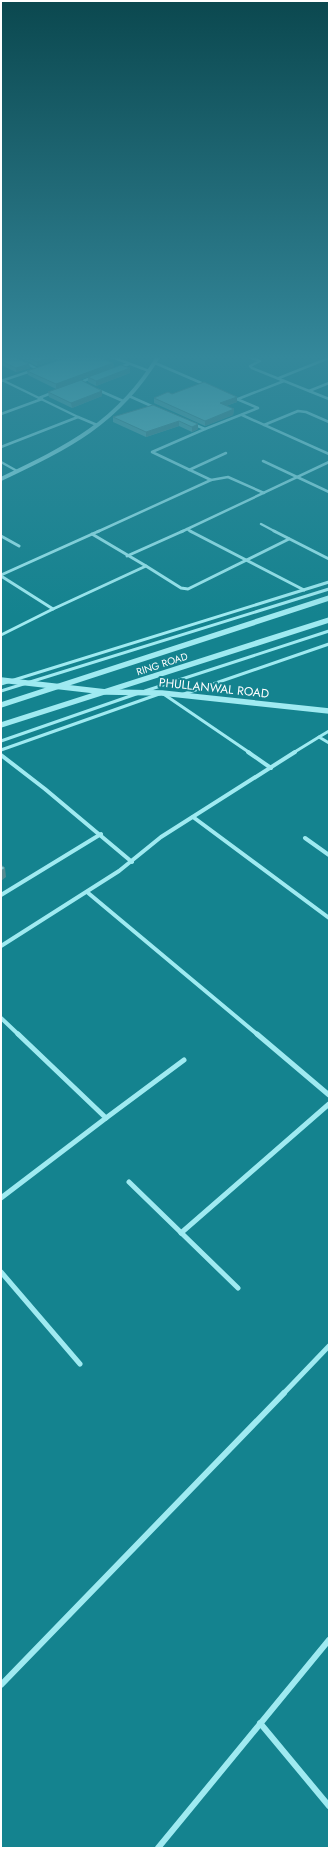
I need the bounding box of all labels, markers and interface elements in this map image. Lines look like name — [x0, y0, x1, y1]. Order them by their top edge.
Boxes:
street label: RING ROAD — [134, 649, 190, 679]
street label: PHULLANWAL ROAD — [158, 673, 270, 703]

